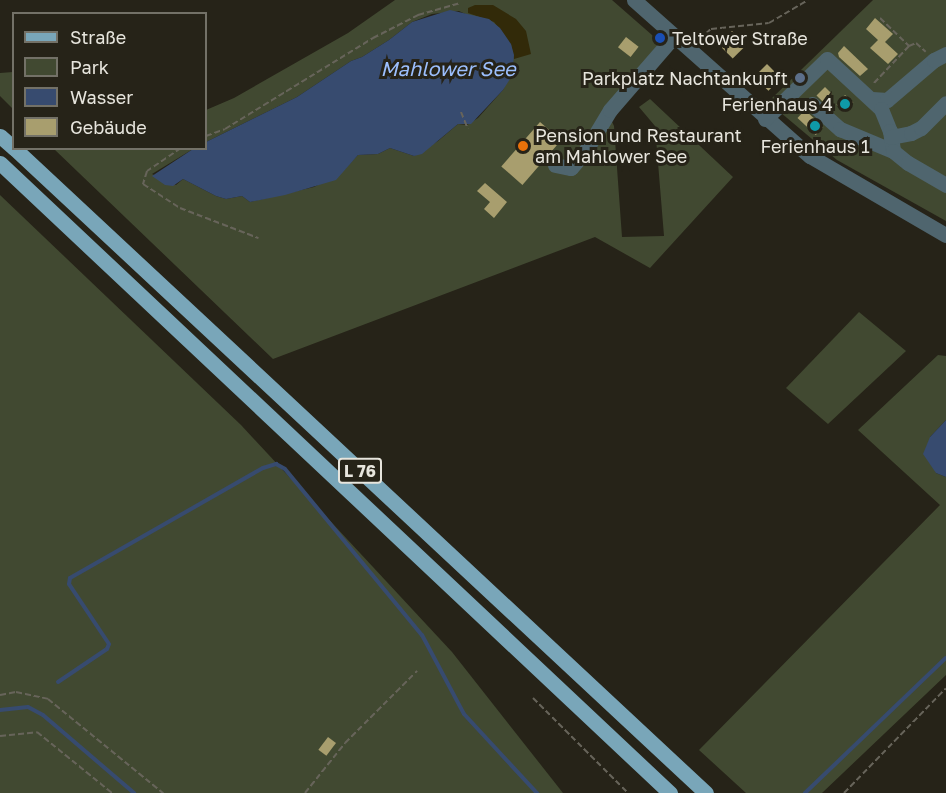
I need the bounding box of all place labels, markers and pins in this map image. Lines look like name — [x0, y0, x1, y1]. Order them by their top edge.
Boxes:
place label: Teltower Straße — [672, 27, 808, 49]
marker: Teltower Straße — [653, 31, 667, 45]
place label: Parkplatz Nachtankunft — [582, 67, 788, 89]
marker: Parkplatz Nachtankunft — [793, 71, 807, 85]
place label: Ferienhaus 4 — [722, 93, 833, 115]
marker: Ferienhaus 4 — [838, 97, 852, 111]
marker: Ferienhaus 1 — [808, 119, 822, 133]
place label: Pension und Restaurant am Mahlower See — [535, 125, 742, 168]
place label: Ferienhaus 1 — [760, 135, 870, 157]
marker: Pension und Restaurant am Mahlower See — [516, 139, 530, 153]

